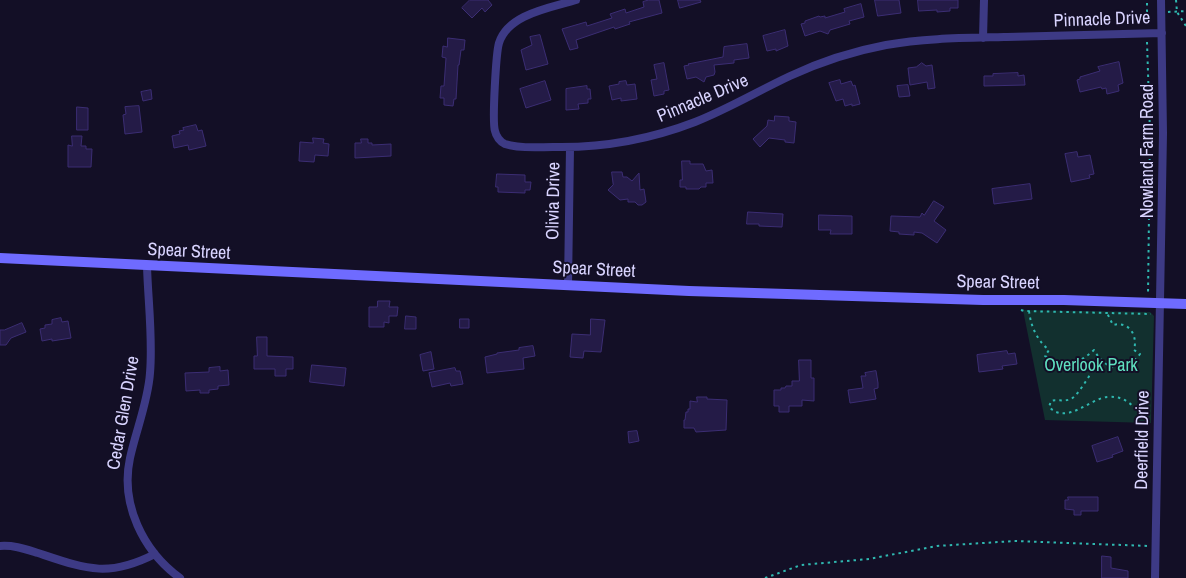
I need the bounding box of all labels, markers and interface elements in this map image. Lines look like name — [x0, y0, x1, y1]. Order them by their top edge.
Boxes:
street label: Pinnacle Drive — [1053, 8, 1151, 32]
street label: Pinnacle Drive — [654, 70, 752, 128]
street label: Nowland Farm Road — [1137, 84, 1159, 218]
street label: Olivia Drive — [543, 162, 565, 240]
street label: Spear Street — [147, 239, 231, 265]
street label: Spear Street — [552, 257, 636, 283]
street label: Spear Street — [956, 271, 1040, 295]
street label: Cedar Glen Drive — [103, 355, 145, 471]
park label: Overlook Park — [1044, 355, 1138, 377]
street label: Deerfield Drive — [1131, 390, 1155, 490]

